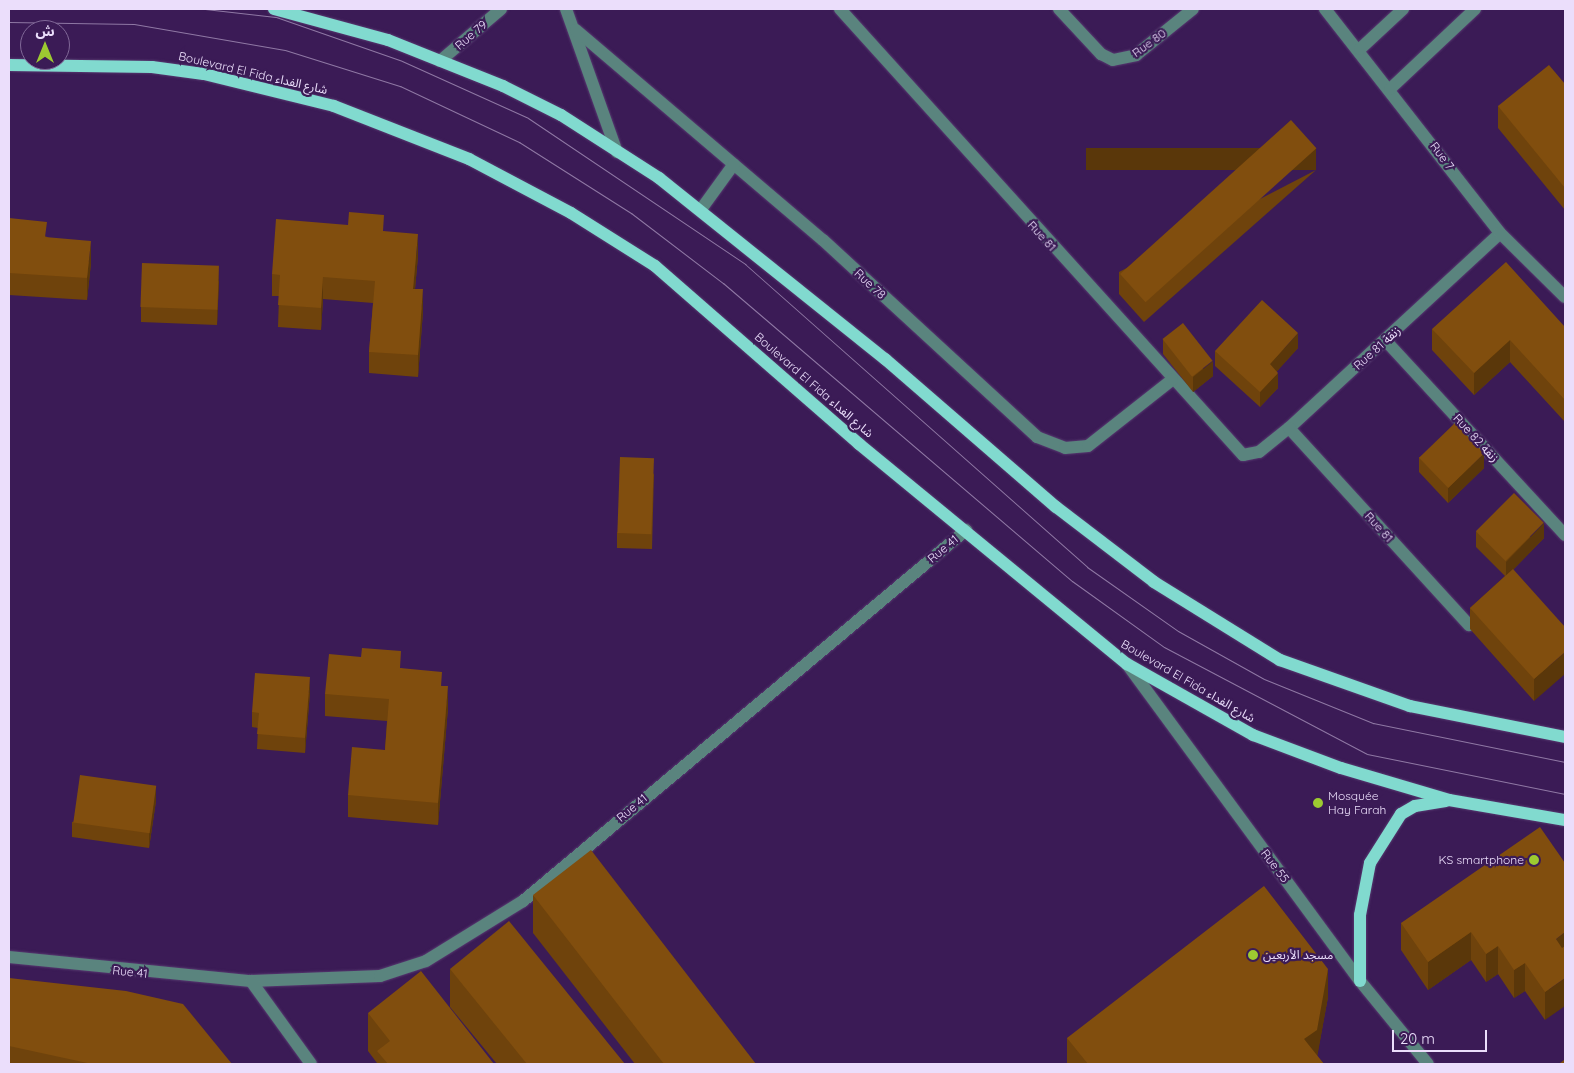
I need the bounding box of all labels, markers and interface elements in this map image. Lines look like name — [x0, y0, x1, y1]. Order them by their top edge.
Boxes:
street label: Rue 79 — [452, 17, 490, 53]
north arrow — [20, 20, 70, 70]
text: ش — [35, 22, 55, 40]
street label: Rue 80 — [1129, 26, 1169, 60]
street label: Boulevard El Fida شارع الفداء — [177, 49, 329, 97]
street label: Rue 7 — [1427, 139, 1457, 173]
street label: Rue 81 — [1025, 218, 1059, 254]
street label: Rue 78 — [851, 266, 889, 302]
street label: Rue 81 زنقة — [1351, 323, 1403, 373]
street label: Boulevard El Fida شارع الفداء — [752, 330, 876, 440]
street label: Rue 82 زنقة — [1450, 411, 1502, 465]
street label: Rue 81 — [1362, 509, 1396, 545]
street label: Rue 41 — [925, 532, 961, 566]
street label: Boulevard El Fida شارع الفداء — [1118, 637, 1258, 725]
place label: Mosquée Hay Farah — [1328, 789, 1386, 817]
street label: Rue 41 — [614, 791, 650, 825]
marker: Mosquée Hay Farah — [1312, 797, 1324, 809]
street label: Rue 55 — [1258, 847, 1292, 885]
place label: KS smartphone — [1438, 853, 1524, 867]
marker: KS smartphone — [1528, 854, 1540, 866]
place label: مسجد الأربعين — [1263, 948, 1333, 962]
marker: مسجد الأربعين — [1247, 949, 1259, 961]
street label: Rue 41 — [112, 963, 148, 981]
scale bar — [1394, 1020, 1489, 1052]
text: 20 m — [1400, 1029, 1435, 1048]

